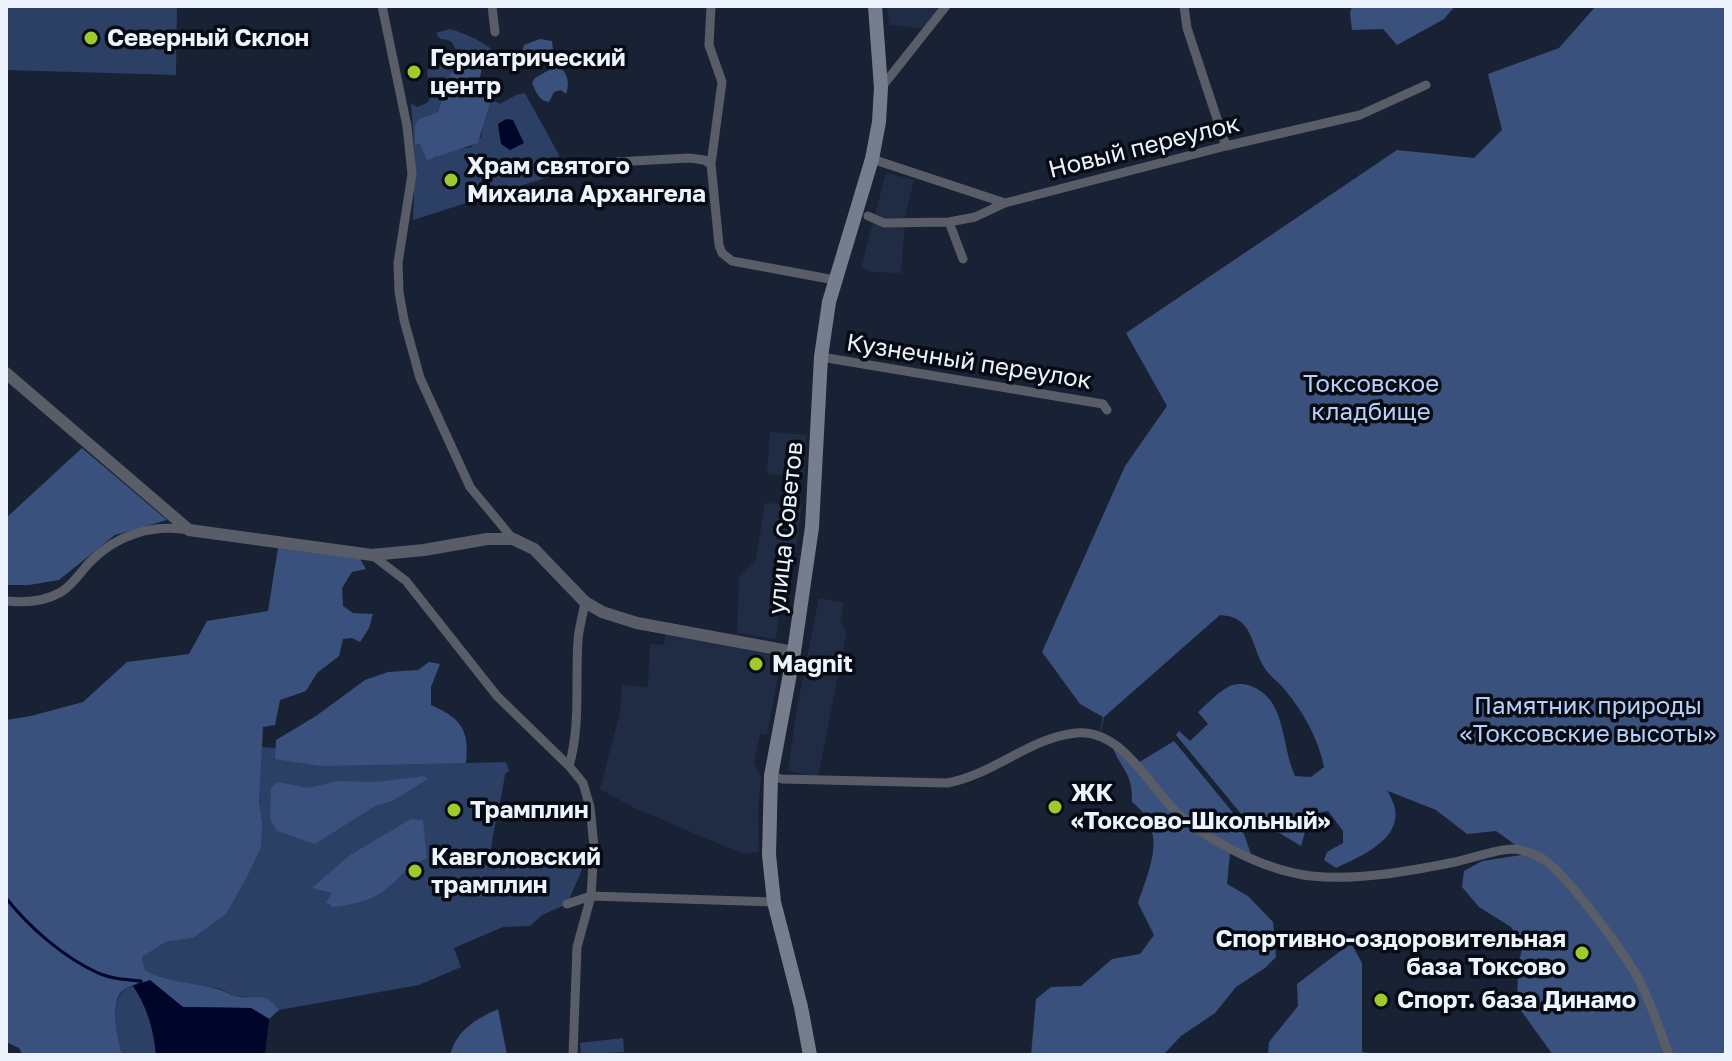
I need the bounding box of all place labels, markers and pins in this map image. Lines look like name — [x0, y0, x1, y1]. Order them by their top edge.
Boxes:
place label: Северный Склон — [107, 24, 309, 52]
marker: Северный Склон — [82, 29, 100, 47]
place label: Гериатрический центр — [430, 44, 626, 100]
marker: Гериатрический центр — [405, 63, 423, 81]
place label: Храм святого Михаила Архангела — [467, 152, 706, 208]
marker: Храм святого Михаила Архангела — [442, 171, 460, 189]
place label: Magnit — [772, 650, 853, 678]
marker: Magnit — [747, 655, 765, 673]
place label: ЖК «Токсово-Школьный» — [1071, 779, 1330, 835]
place label: Трамплин — [470, 796, 589, 824]
marker: ЖК «Токсово-Школьный» — [1046, 798, 1064, 816]
marker: Трамплин — [445, 801, 463, 819]
place label: Кавголовский трамплин — [431, 843, 601, 899]
marker: Кавголовский трамплин — [406, 862, 424, 880]
place label: Спортивно-оздоровительная база Токсово — [1215, 925, 1566, 981]
marker: Спортивно-оздоровительная база Токсово — [1573, 944, 1591, 962]
place label: Спорт. база Динамо — [1397, 986, 1636, 1014]
marker: Спорт. база Динамо — [1372, 991, 1390, 1009]

